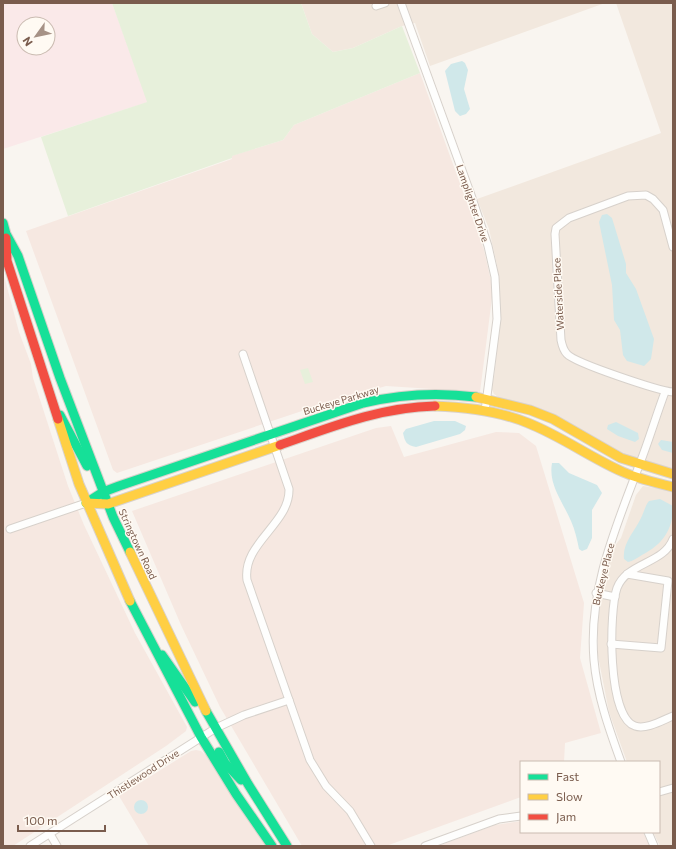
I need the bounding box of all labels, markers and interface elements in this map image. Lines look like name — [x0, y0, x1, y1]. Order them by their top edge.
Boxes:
north arrow — [16, 16, 56, 56]
text: N — [19, 35, 35, 49]
street label: Lamplighter Drive — [454, 163, 492, 243]
street label: Waterside Place — [550, 258, 566, 330]
street label: Buckeye Parkway — [302, 383, 380, 417]
street label: Stringtown Road — [116, 507, 160, 581]
street label: Buckeye Place — [589, 542, 617, 606]
street label: Thistlewood Drive — [105, 746, 181, 802]
legend — [520, 761, 660, 833]
text: Fast — [556, 769, 579, 783]
text: Slow — [556, 789, 583, 803]
scale bar — [18, 807, 105, 833]
text: Jam — [556, 809, 576, 824]
text: 100 m — [24, 813, 58, 827]

